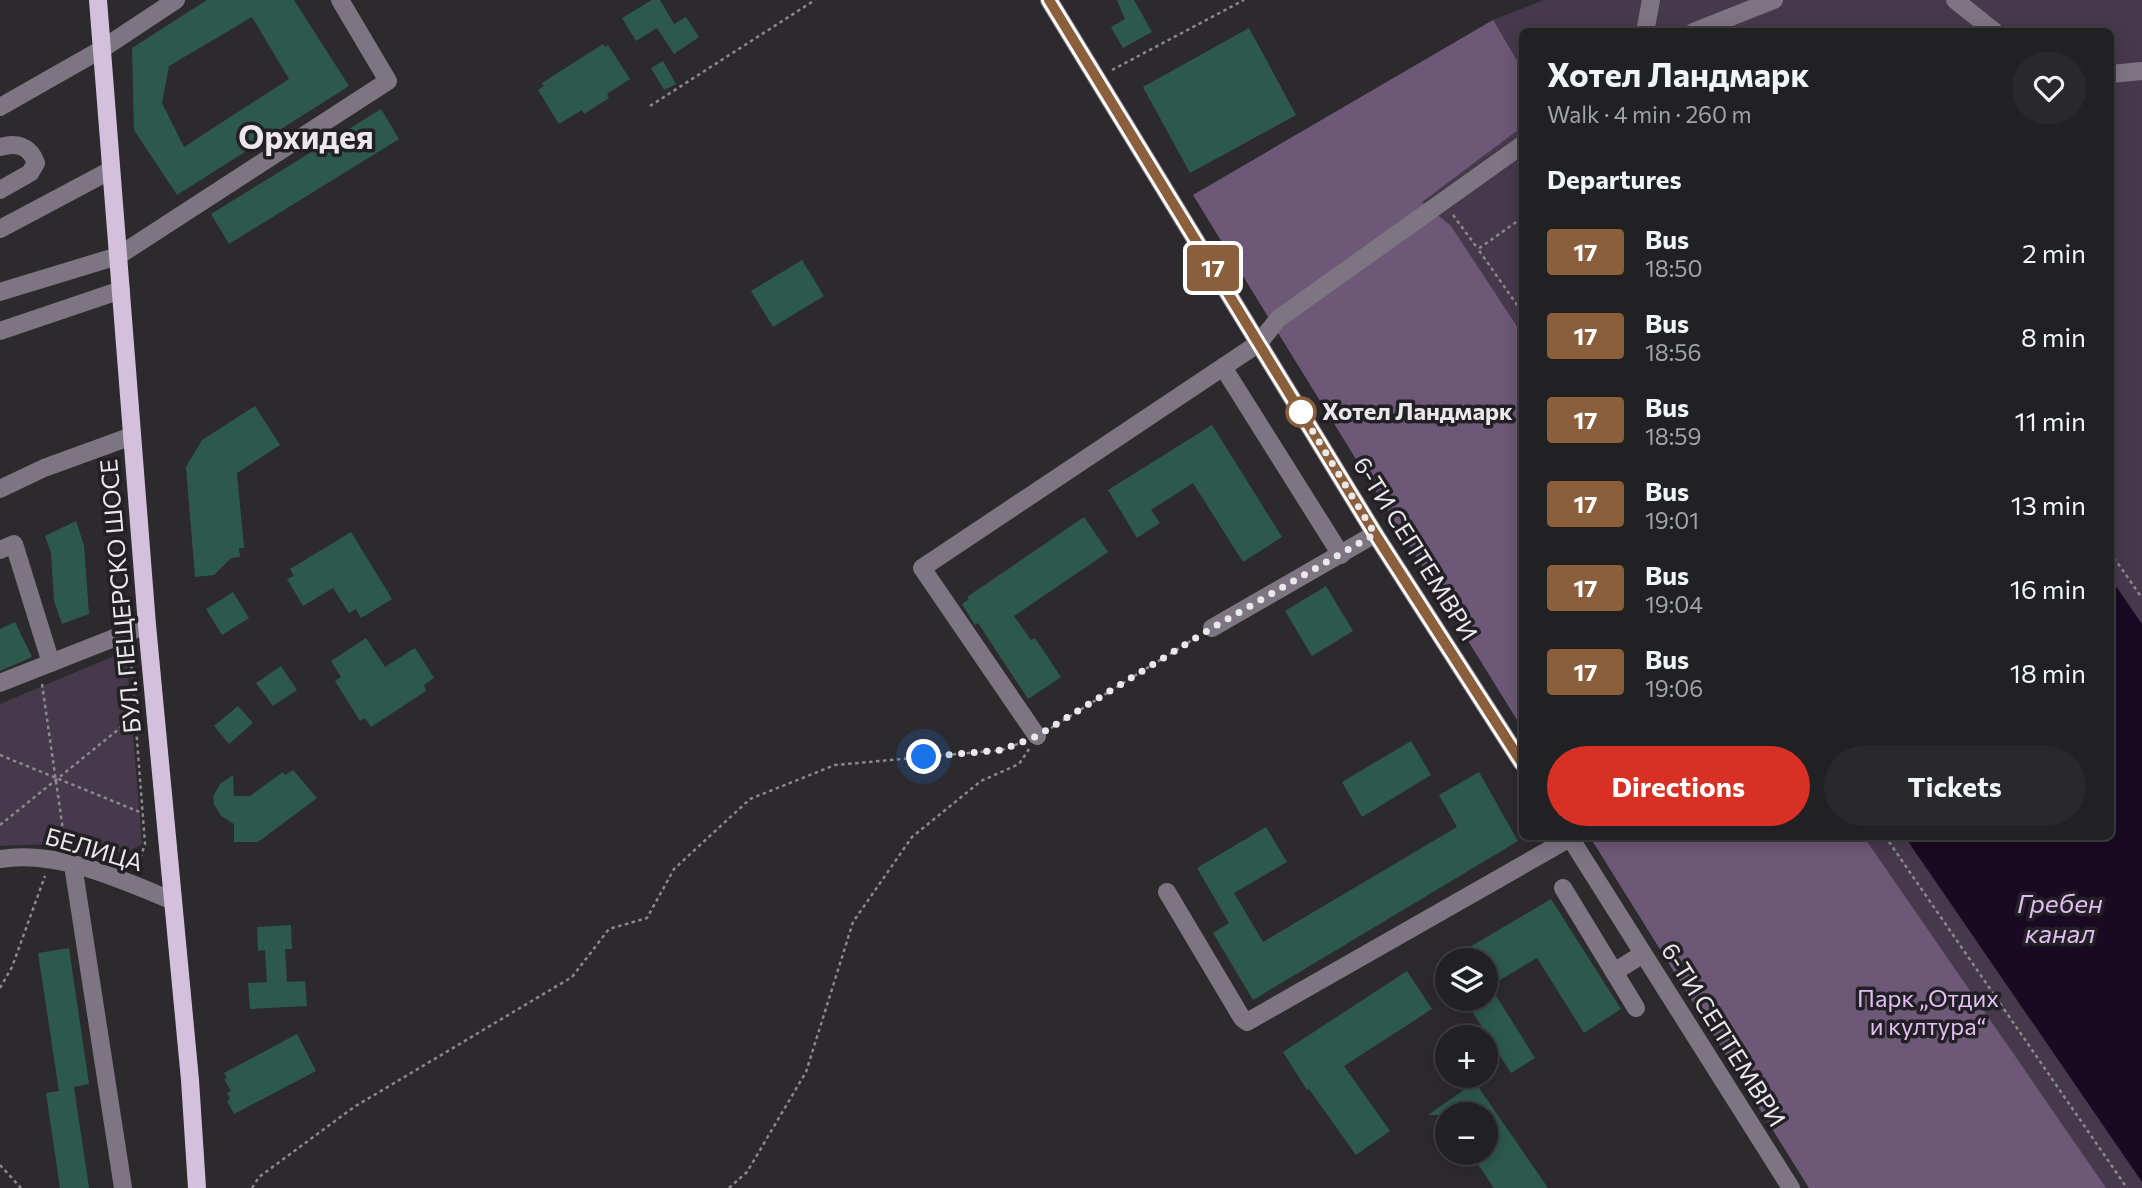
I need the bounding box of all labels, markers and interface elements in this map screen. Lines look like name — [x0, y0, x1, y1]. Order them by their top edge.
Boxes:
button: heart — [2012, 51, 2086, 125]
text: Хотел Ландмарк — [1547, 53, 1809, 94]
text: Walk · 4 min · 260 m — [1547, 100, 1752, 128]
district label: Орхидея — [238, 116, 374, 156]
text: Departures — [1547, 163, 1682, 194]
text: Bus — [1645, 223, 1689, 254]
text: 17 — [1573, 237, 1598, 266]
text: 2 min — [2022, 237, 2086, 268]
line badge: 17 — [1182, 245, 1244, 291]
text: 17 — [1201, 253, 1225, 282]
text: 18:50 — [1645, 254, 1702, 282]
text: Bus — [1645, 307, 1689, 338]
text: 17 — [1573, 321, 1598, 350]
text: 8 min — [2021, 321, 2086, 352]
text: 18:56 — [1645, 338, 1701, 366]
text: Bus — [1645, 391, 1689, 422]
place label: Хотел Ландмарк — [1322, 396, 1513, 425]
marker: Хотел Ландмарк — [1286, 397, 1316, 427]
text: 17 — [1573, 405, 1598, 434]
text: 11 min — [2015, 405, 2086, 436]
text: 18:59 — [1645, 422, 1701, 450]
street label: 6-ТИ СЕПТЕМВРИ — [1348, 451, 1485, 645]
street label: БУЛ. ПЕЩЕРСКО ШОСЕ — [93, 458, 146, 734]
text: Bus — [1645, 475, 1689, 506]
text: 17 — [1573, 489, 1598, 518]
text: 13 min — [2011, 489, 2086, 520]
text: 19:01 — [1645, 506, 1699, 534]
text: Bus — [1645, 559, 1689, 590]
text: 17 — [1573, 573, 1598, 602]
text: 16 min — [2010, 573, 2086, 604]
text: 19:04 — [1645, 590, 1703, 618]
text: Bus — [1645, 643, 1689, 674]
text: 17 — [1573, 657, 1598, 686]
text: 18 min — [2010, 657, 2086, 688]
text: 19:06 — [1645, 674, 1703, 702]
your location — [906, 739, 941, 774]
button: Directions — [1547, 746, 1810, 826]
button: Tickets — [1824, 746, 2086, 826]
street label: БЕЛИЦА — [42, 821, 147, 876]
water label: Гребен канал — [2017, 887, 2103, 948]
street label: 6-ТИ СЕПТЕМВРИ — [1656, 937, 1793, 1131]
map controls — [1435, 948, 1498, 1165]
button: layers — [1435, 948, 1498, 1011]
park label: Парк „Отдих и култура“ — [1857, 983, 1999, 1040]
button: + — [1435, 1025, 1498, 1088]
button: − — [1435, 1102, 1498, 1165]

